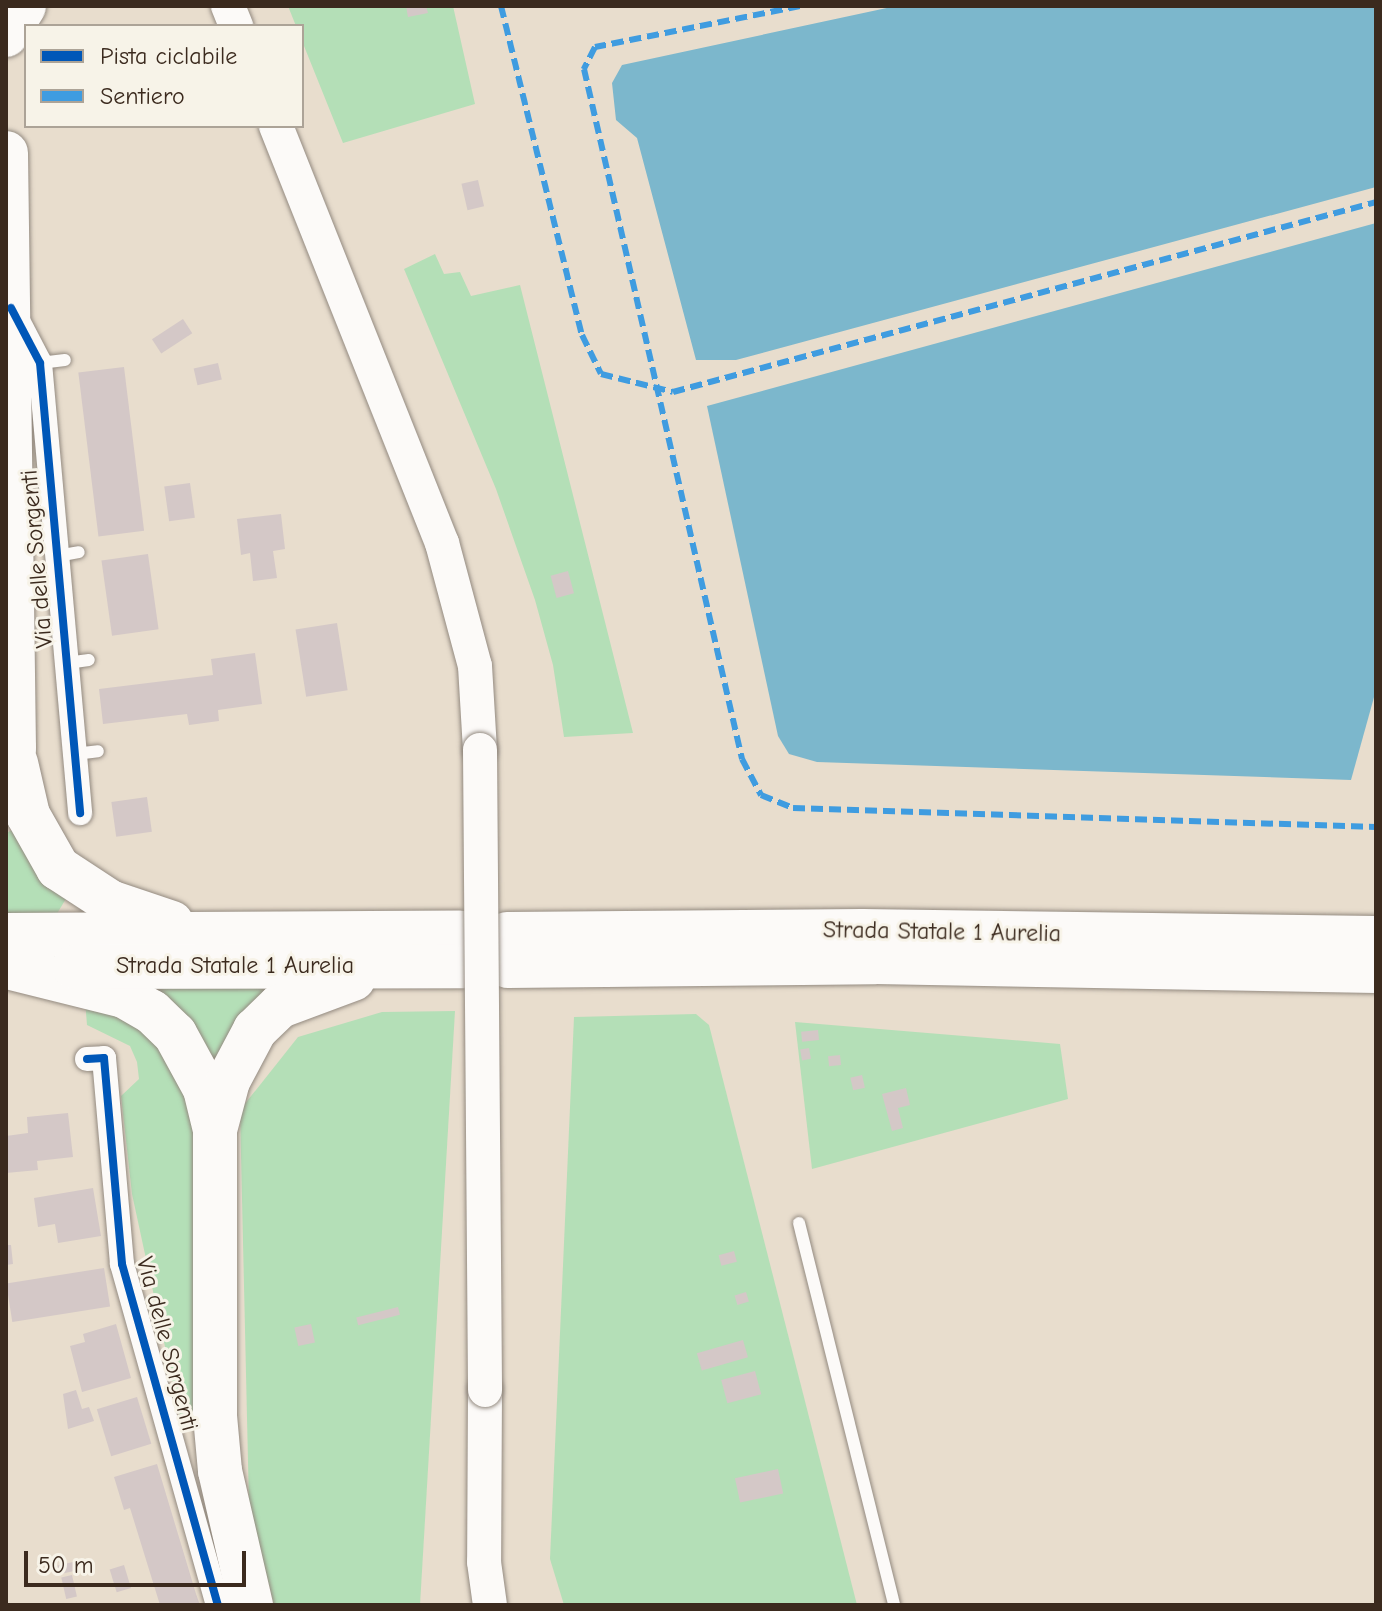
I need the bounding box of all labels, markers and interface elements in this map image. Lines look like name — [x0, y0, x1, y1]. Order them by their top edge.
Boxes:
legend — [24, 24, 304, 128]
text: Pista ciclabile — [100, 42, 237, 70]
text: Sentiero — [100, 82, 185, 110]
street label: Via delle Sorgenti — [15, 469, 59, 649]
street label: Strada Statale 1 Aurelia — [823, 916, 1061, 948]
street label: Strada Statale 1 Aurelia — [116, 952, 354, 980]
street label: Via delle Sorgenti — [130, 1254, 204, 1434]
scale bar — [28, 1535, 250, 1585]
text: 50 m — [38, 1551, 94, 1579]

